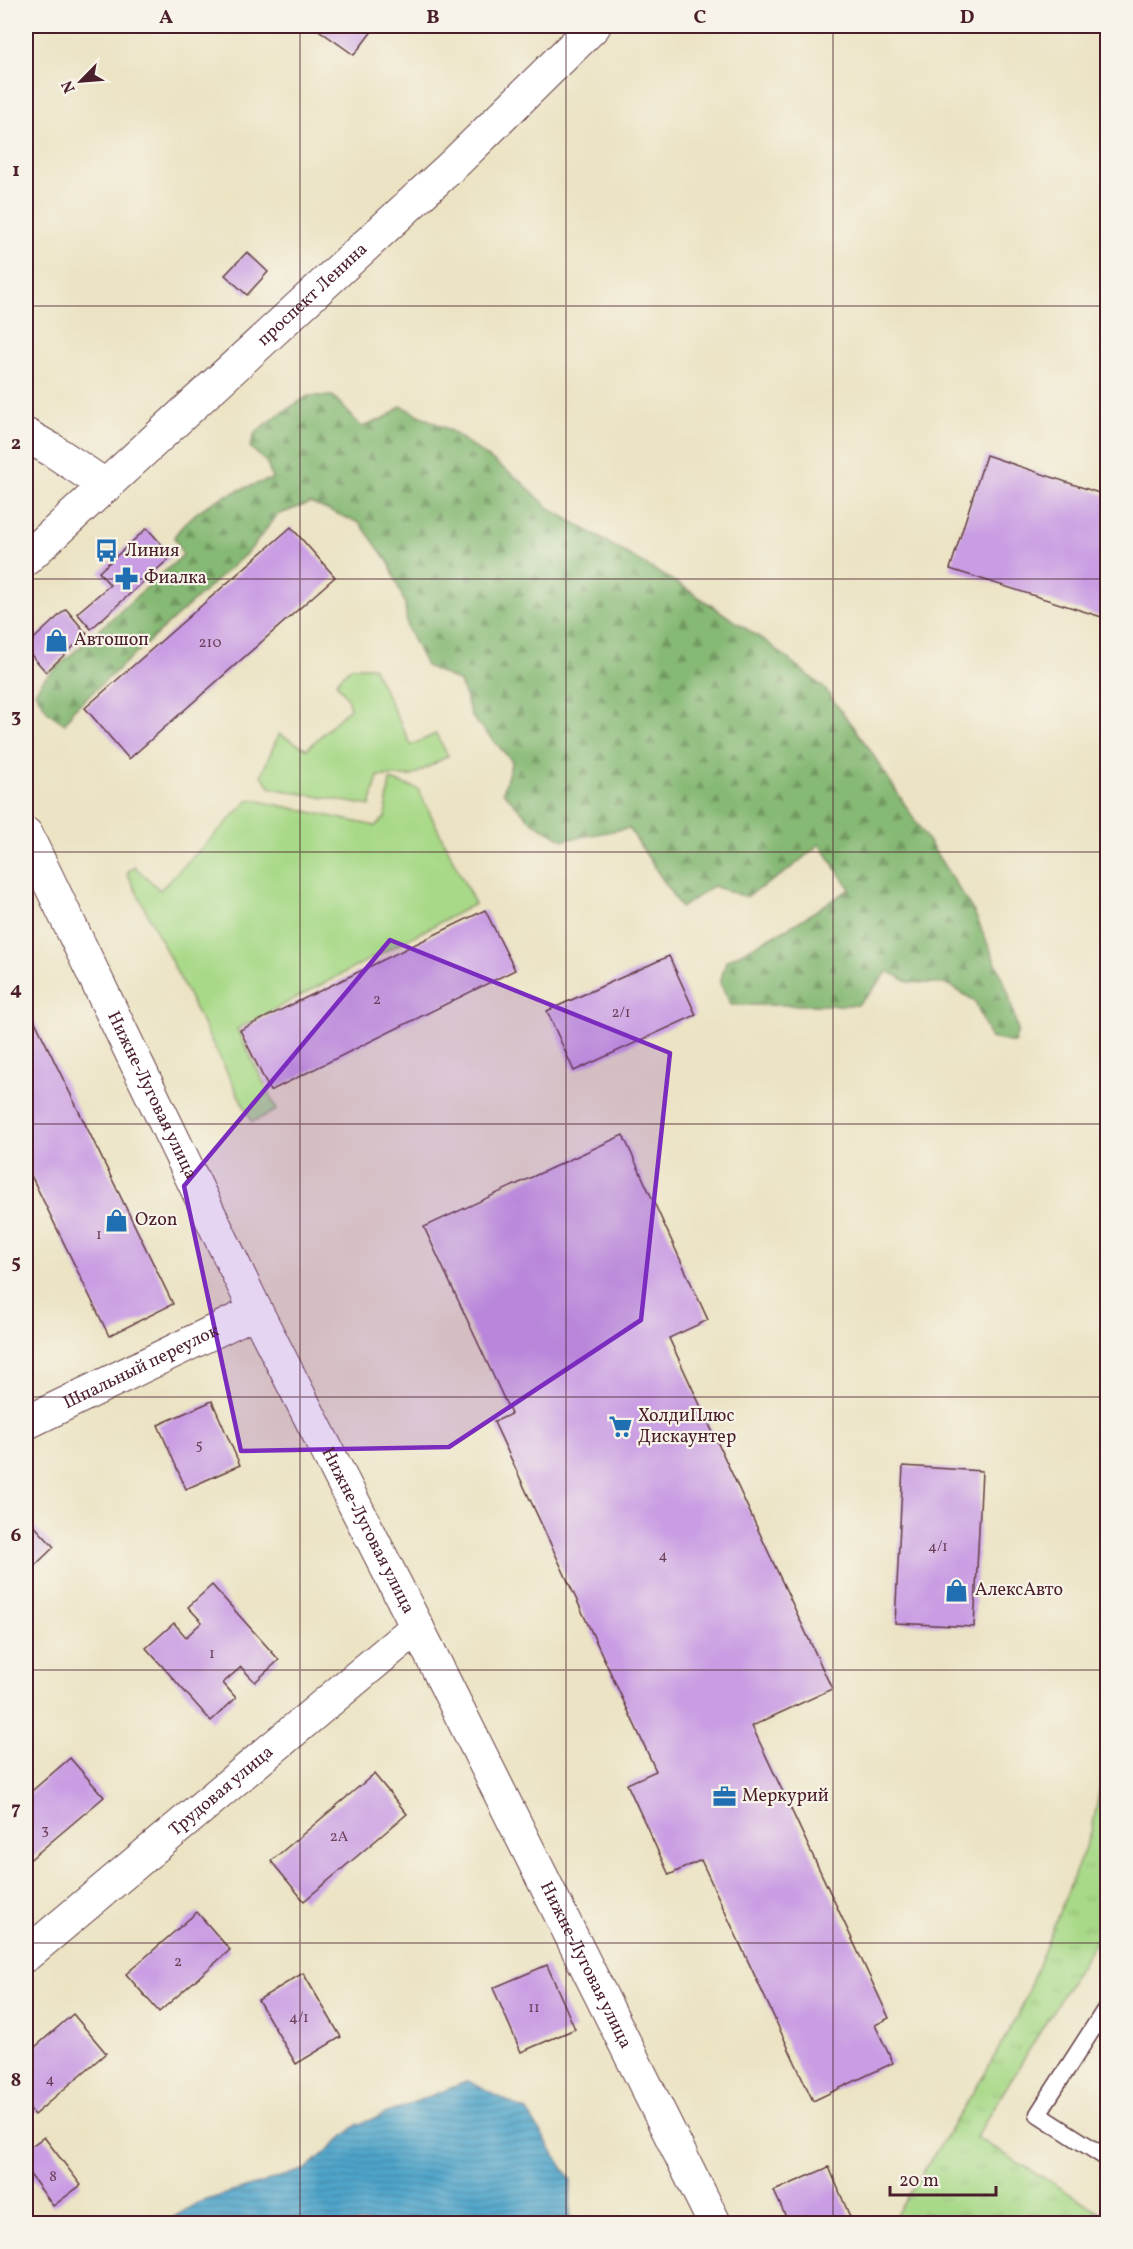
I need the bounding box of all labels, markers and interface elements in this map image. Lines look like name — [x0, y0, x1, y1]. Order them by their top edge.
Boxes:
text: A — [159, 4, 173, 32]
text: B — [426, 4, 440, 32]
text: C — [694, 4, 707, 32]
text: D — [960, 4, 974, 32]
north arrow — [51, 51, 111, 111]
text: N — [57, 76, 82, 96]
text: 1 — [12, 157, 20, 185]
street label: проспект Ленина — [252, 237, 373, 352]
text: 2 — [11, 430, 21, 458]
bus stop icon: Линия — [94, 538, 120, 564]
place label: Линия — [125, 539, 179, 564]
pharmacy icon: Фиалка — [113, 565, 139, 591]
place label: Фиалка — [144, 566, 207, 591]
shop icon: Автошоп — [43, 627, 69, 653]
place label: Автошоп — [74, 628, 149, 653]
house number: 210 — [199, 633, 221, 654]
text: 3 — [11, 703, 21, 731]
text: 4 — [10, 976, 22, 1004]
house number: 2 — [373, 990, 381, 1011]
house number: 2/1 — [612, 1003, 630, 1024]
street label: Нижне-Луговая улица — [101, 1007, 203, 1183]
shop icon: Ozon — [104, 1207, 130, 1233]
place label: Ozon — [135, 1208, 178, 1233]
house number: 1 — [96, 1225, 102, 1246]
text: 5 — [11, 1249, 21, 1277]
street label: Шпальный переулок — [59, 1318, 224, 1416]
place label: ХолдиПлюс Дискаунтер — [638, 1404, 736, 1450]
supermarket icon: ХолдиПлюс Дискаунтер — [607, 1413, 633, 1439]
house number: 5 — [195, 1435, 203, 1456]
street label: Нижне-Луговая улица — [315, 1443, 421, 1618]
text: 6 — [11, 1522, 22, 1550]
house number: 4/1 — [928, 1537, 948, 1558]
house number: 4 — [659, 1546, 668, 1567]
shop icon: АлексАвто — [944, 1577, 970, 1603]
place label: АлексАвто — [975, 1578, 1063, 1603]
house number: 1 — [209, 1644, 215, 1665]
street label: Трудовая улица — [164, 1740, 279, 1842]
office icon: Меркурий — [711, 1783, 737, 1809]
place label: Меркурий — [742, 1784, 829, 1809]
text: 7 — [11, 1795, 21, 1823]
house number: 3 — [41, 1820, 49, 1841]
house number: 2А — [330, 1827, 349, 1848]
street label: Нижне-Луговая улица — [534, 1877, 638, 2053]
house number: 2 — [174, 1952, 182, 1973]
house number: 11 — [528, 1998, 540, 2019]
house number: 4/1 — [289, 2008, 309, 2029]
text: 8 — [11, 2067, 21, 2095]
house number: 4 — [46, 2070, 55, 2091]
scale bar — [890, 2159, 996, 2197]
house number: 8 — [49, 2167, 57, 2188]
text: 20 m — [899, 2169, 939, 2194]

